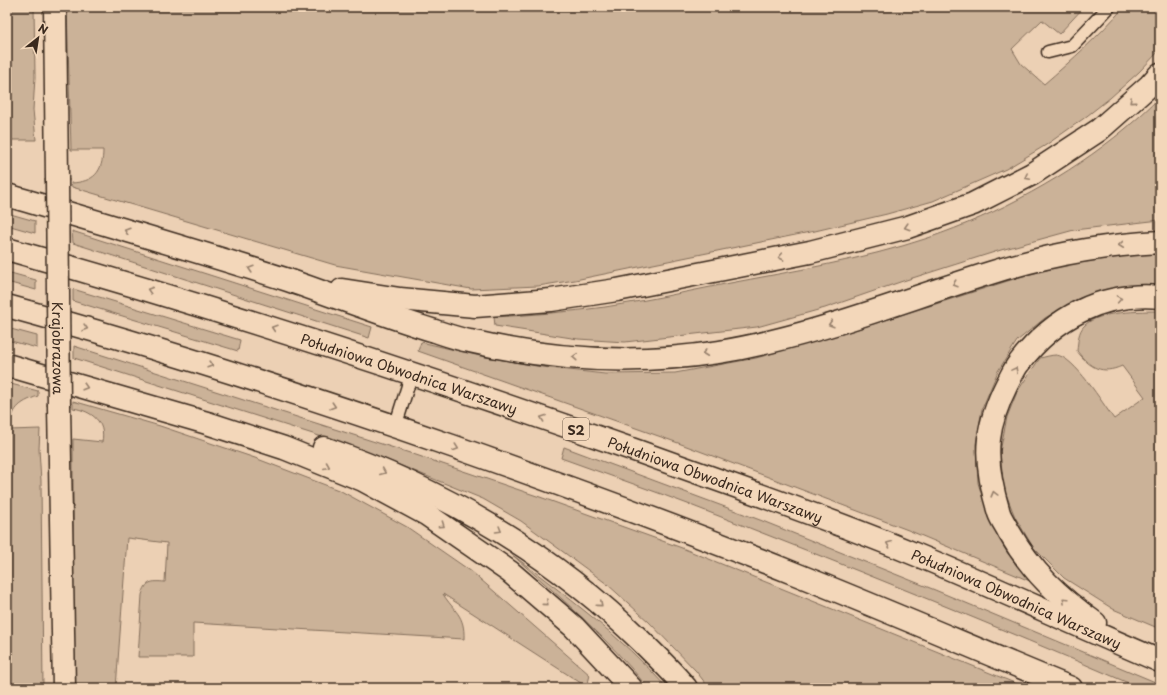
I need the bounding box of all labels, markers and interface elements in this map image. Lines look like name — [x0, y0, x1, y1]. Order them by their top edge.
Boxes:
north arrow — [18, 18, 58, 58]
text: N — [35, 19, 52, 39]
one-way arrow — [1129, 96, 1137, 104]
one-way arrow — [1024, 172, 1031, 180]
one-way arrow — [904, 222, 911, 231]
one-way arrow — [123, 227, 130, 236]
one-way arrow — [1118, 241, 1124, 250]
one-way arrow — [778, 253, 784, 261]
one-way arrow — [248, 265, 255, 274]
one-way arrow — [952, 280, 959, 288]
one-way arrow — [146, 286, 153, 295]
one-way arrow — [1116, 296, 1122, 304]
street label: Krajobrazowa — [48, 302, 69, 395]
one-way arrow — [828, 319, 835, 328]
one-way arrow — [81, 323, 88, 332]
one-way arrow — [271, 325, 278, 333]
street label: Południowa Obwodnica Warszawy — [298, 328, 520, 419]
one-way arrow — [702, 349, 708, 358]
one-way arrow — [572, 352, 578, 361]
one-way arrow — [206, 360, 213, 369]
one-way arrow — [1010, 367, 1017, 374]
one-way arrow — [81, 382, 88, 391]
one-way arrow — [329, 401, 336, 410]
one-way arrow — [540, 414, 547, 422]
road number: S2 — [563, 418, 589, 440]
street label: Południowa Obwodnica Warszawy — [605, 431, 826, 528]
one-way arrow — [452, 443, 459, 451]
one-way arrow — [323, 461, 330, 469]
one-way arrow — [380, 467, 387, 475]
one-way arrow — [991, 491, 999, 497]
one-way arrow — [438, 520, 445, 528]
one-way arrow — [495, 525, 502, 533]
one-way arrow — [886, 540, 893, 548]
street label: Południowa Obwodnica Warszawy — [908, 543, 1125, 654]
one-way arrow — [541, 598, 549, 606]
one-way arrow — [1062, 598, 1070, 605]
one-way arrow — [595, 599, 602, 606]

